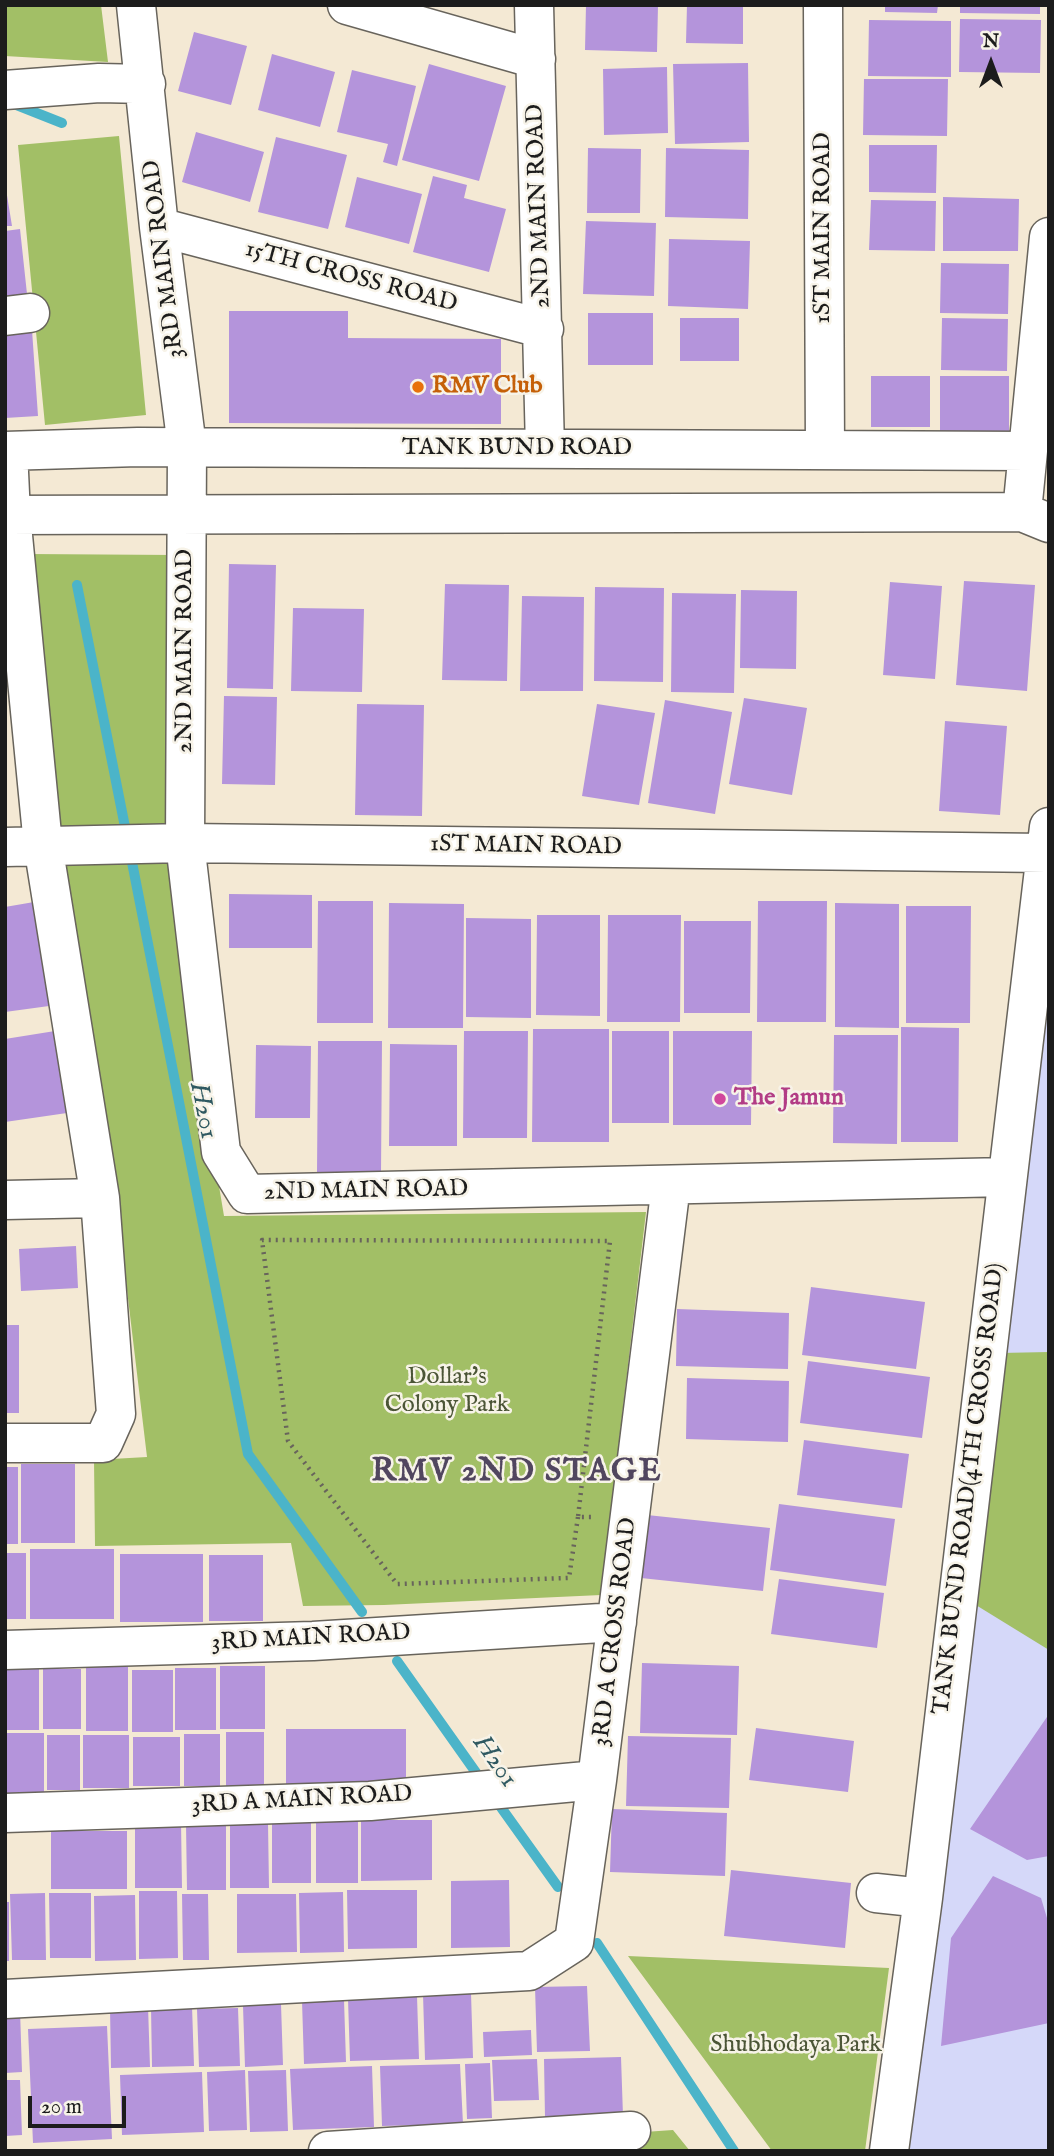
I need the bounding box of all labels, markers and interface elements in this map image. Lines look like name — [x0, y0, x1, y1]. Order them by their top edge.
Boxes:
north arrow — [956, 28, 1026, 98]
text: N — [983, 30, 999, 54]
street label: 2ND MAIN ROAD — [522, 103, 558, 309]
street label: 1ST MAIN ROAD — [810, 132, 838, 324]
street label: 3RD MAIN ROAD — [139, 158, 191, 360]
street label: 15TH CROSS ROAD — [242, 236, 460, 320]
place label: RMV Club — [432, 373, 543, 401]
marker: RMV Club — [410, 379, 426, 395]
street label: TANK BUND ROAD — [402, 435, 632, 463]
street label: 2ND MAIN ROAD — [172, 549, 200, 753]
street label: 1ST MAIN ROAD — [430, 831, 622, 863]
water label: H201 — [181, 1080, 223, 1142]
place label: The Jamun — [734, 1085, 844, 1113]
marker: The Jamun — [712, 1091, 728, 1107]
street label: 2ND MAIN ROAD — [264, 1176, 468, 1208]
street label: TANK BUND ROAD(4TH CROSS ROAD) — [928, 1262, 1012, 1716]
park label: Dollar's Colony Park — [385, 1364, 509, 1420]
district label: RMV 2ND STAGE — [373, 1454, 661, 1492]
street label: 3RD A CROSS ROAD — [588, 1516, 644, 1748]
street label: 3RD MAIN ROAD — [211, 1619, 411, 1659]
water label: H201 — [465, 1730, 523, 1794]
street label: 3RD A MAIN ROAD — [191, 1781, 413, 1821]
park label: Shubhodaya Park — [710, 2032, 882, 2060]
scale bar — [32, 2082, 130, 2126]
text: 20 m — [41, 2094, 82, 2121]

